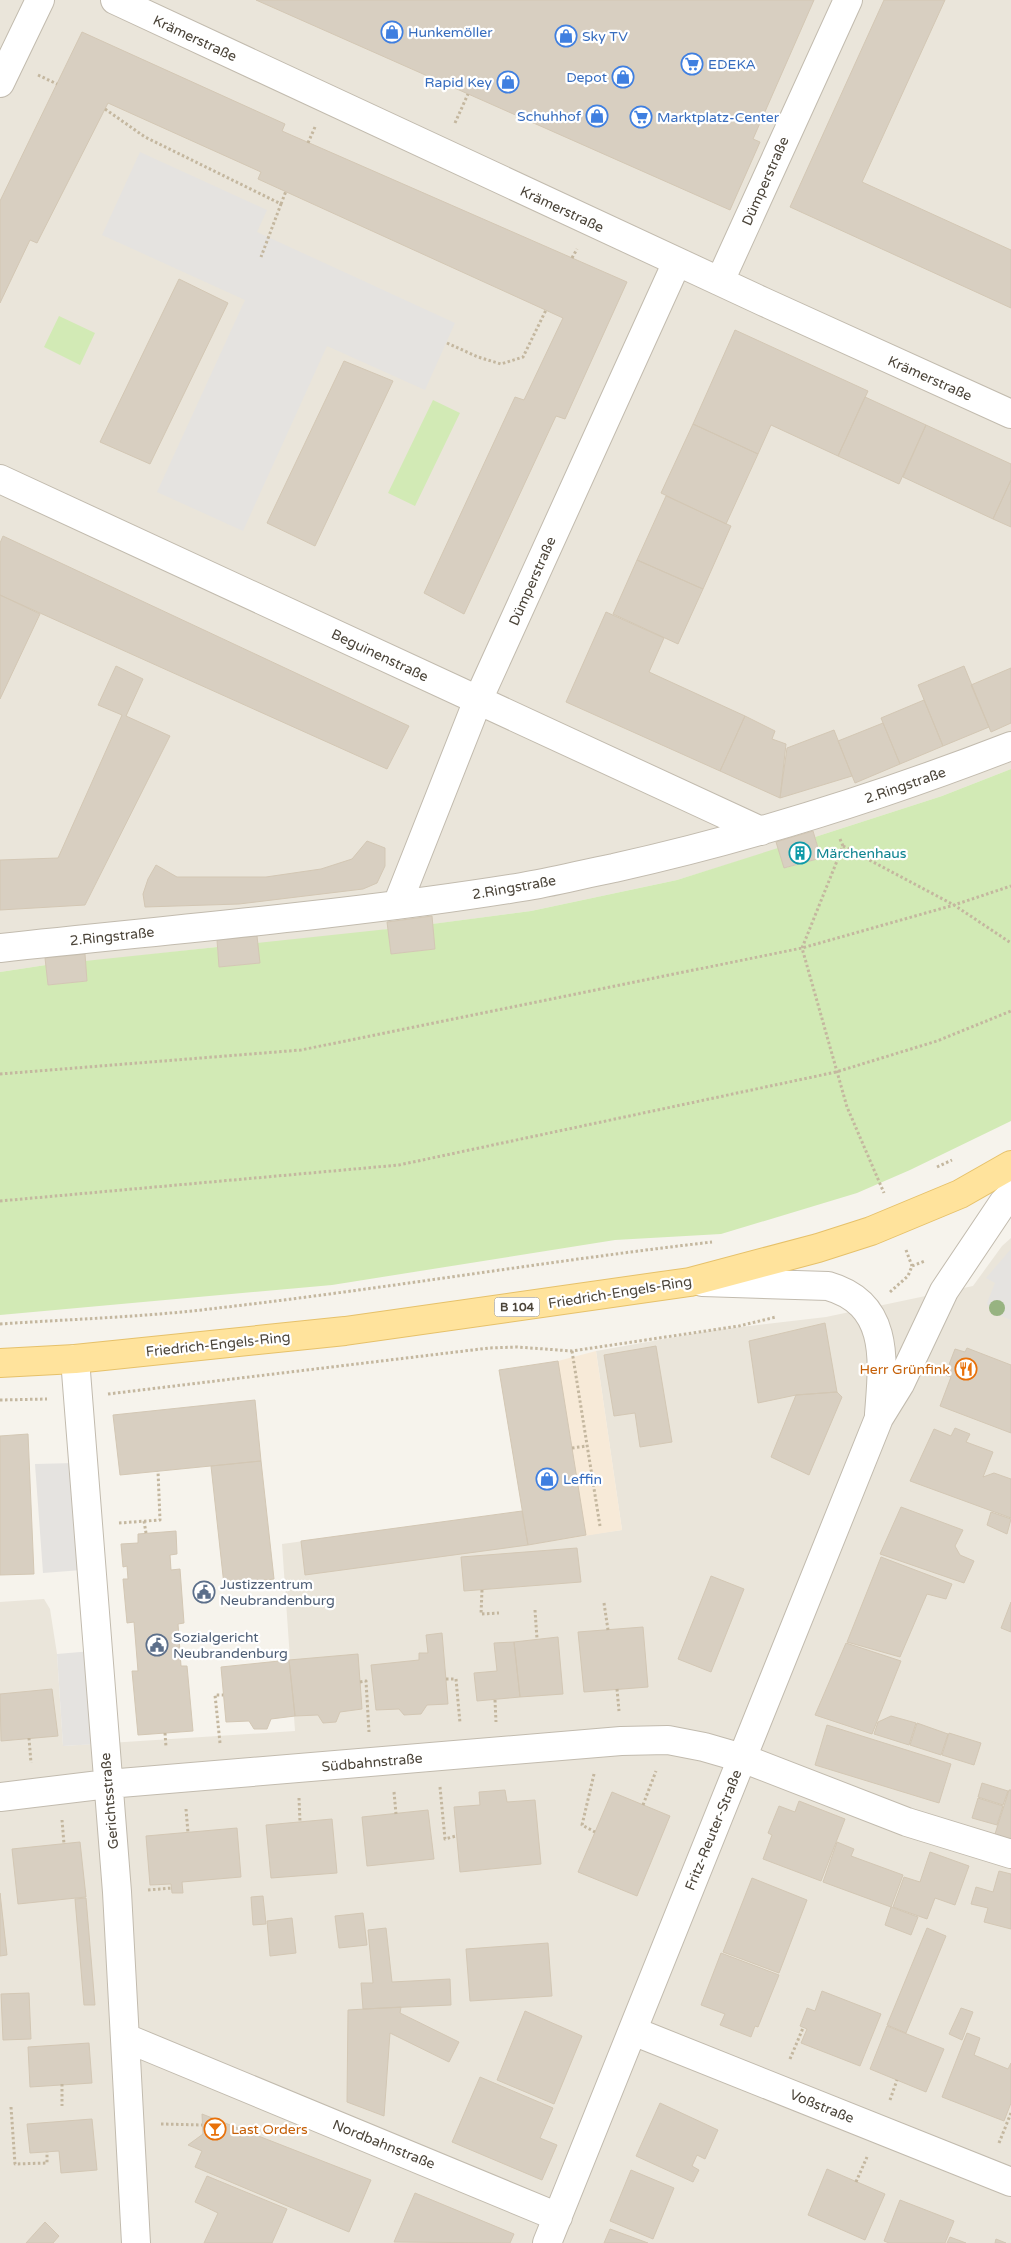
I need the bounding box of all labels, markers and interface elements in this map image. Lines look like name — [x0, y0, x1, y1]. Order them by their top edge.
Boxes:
street label: Krämerstraße — [150, 12, 239, 65]
shop icon: Hunkemöller — [380, 20, 404, 44]
place label: Hunkemöller — [408, 24, 493, 41]
shop icon: Sky TV — [554, 24, 578, 48]
place label: Sky TV — [582, 28, 628, 45]
supermarket icon: EDEKA — [680, 52, 704, 76]
place label: EDEKA — [708, 56, 756, 73]
shop icon: Depot — [611, 65, 635, 89]
place label: Depot — [566, 69, 608, 86]
shop icon: Rapid Key — [496, 70, 520, 94]
place label: Rapid Key — [425, 74, 492, 91]
shop icon: Schuhhof — [585, 104, 609, 128]
supermarket icon: Marktplatz-Center — [629, 105, 653, 129]
place label: Schuhhof — [517, 108, 582, 125]
place label: Marktplatz-Center — [657, 109, 780, 126]
street label: Dümperstraße — [738, 134, 793, 228]
street label: Krämerstraße — [517, 183, 606, 236]
street label: Krämerstraße — [885, 352, 975, 405]
street label: Dümperstraße — [505, 534, 560, 628]
street label: Beguinenstraße — [329, 626, 431, 685]
street label: 2.Ringstraße — [862, 764, 948, 807]
building icon: Märchenhaus — [788, 841, 812, 865]
place label: Märchenhaus — [816, 845, 907, 862]
street label: 2.Ringstraße — [471, 872, 557, 903]
street label: 2.Ringstraße — [69, 924, 155, 949]
street label: Friedrich-Engels-Ring — [547, 1273, 693, 1312]
road number: B 104 — [494, 1298, 540, 1316]
street label: Friedrich-Engels-Ring — [145, 1328, 291, 1361]
restaurant icon: Herr Grünfink — [954, 1357, 978, 1381]
place label: Herr Grünfink — [859, 1361, 950, 1378]
shop icon: Leffin — [535, 1467, 559, 1491]
place label: Leffin — [563, 1471, 602, 1488]
place label: Justizzentrum Neubrandenburg — [220, 1576, 335, 1609]
public building icon: Justizzentrum Neubrandenburg — [192, 1580, 216, 1604]
place label: Sozialgericht Neubrandenburg — [173, 1629, 288, 1662]
public building icon: Sozialgericht Neubrandenburg — [145, 1633, 169, 1657]
street label: Südbahnstraße — [321, 1750, 423, 1775]
street label: Gerichtsstraße — [97, 1752, 122, 1850]
street label: Fritz-Reuter-Straße — [681, 1767, 745, 1893]
street label: Voßstraße — [787, 2086, 856, 2127]
street label: Nordbahnstraße — [330, 2116, 438, 2173]
bar icon: Last Orders — [203, 2117, 227, 2141]
place label: Last Orders — [231, 2121, 308, 2138]

